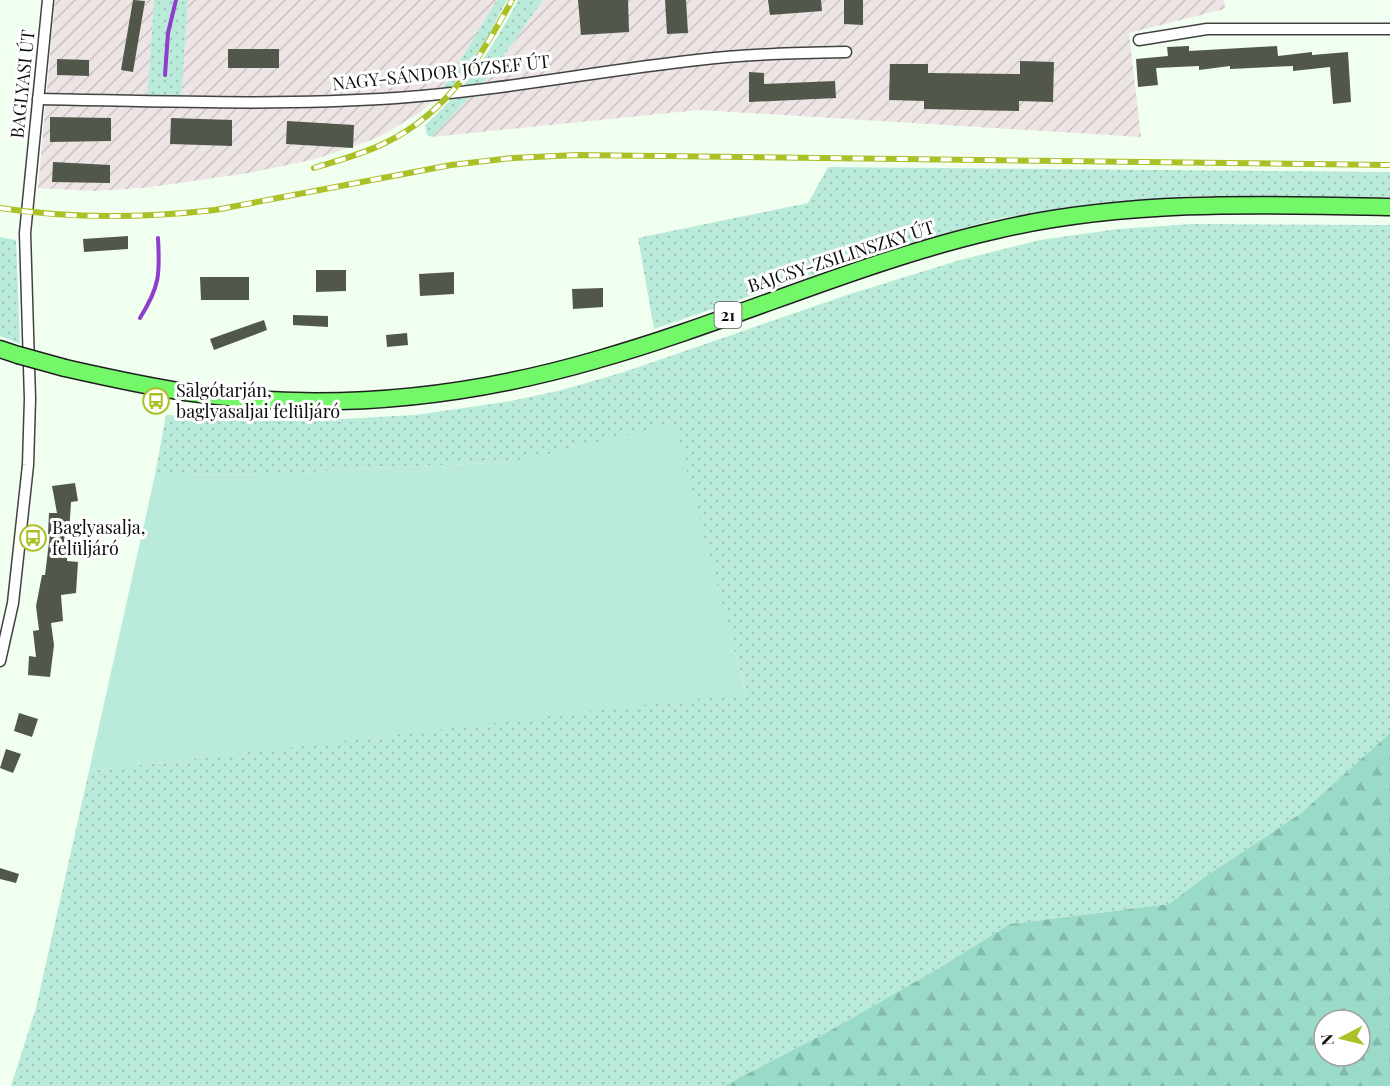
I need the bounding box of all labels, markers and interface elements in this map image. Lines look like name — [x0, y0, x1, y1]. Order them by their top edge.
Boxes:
street label: BAGLYASI ÚT — [4, 28, 40, 139]
street label: NAGY-SÁNDOR JÓZSEF ÚT — [331, 49, 551, 95]
street label: BAJCSY-ZSILINSZKY ÚT — [744, 215, 937, 298]
road number: 21 — [714, 302, 742, 328]
place label: Salgótarján, baglyasaljai felüljáró — [176, 378, 340, 423]
bus stop icon: Salgótarján, baglyasaljai felüljáró — [141, 386, 171, 416]
place label: Baglyasalja, felüljáró — [52, 515, 145, 560]
bus stop icon: Baglyasalja, felüljáró — [18, 523, 48, 553]
north arrow — [1312, 1008, 1372, 1068]
text: N — [1315, 1032, 1338, 1047]

